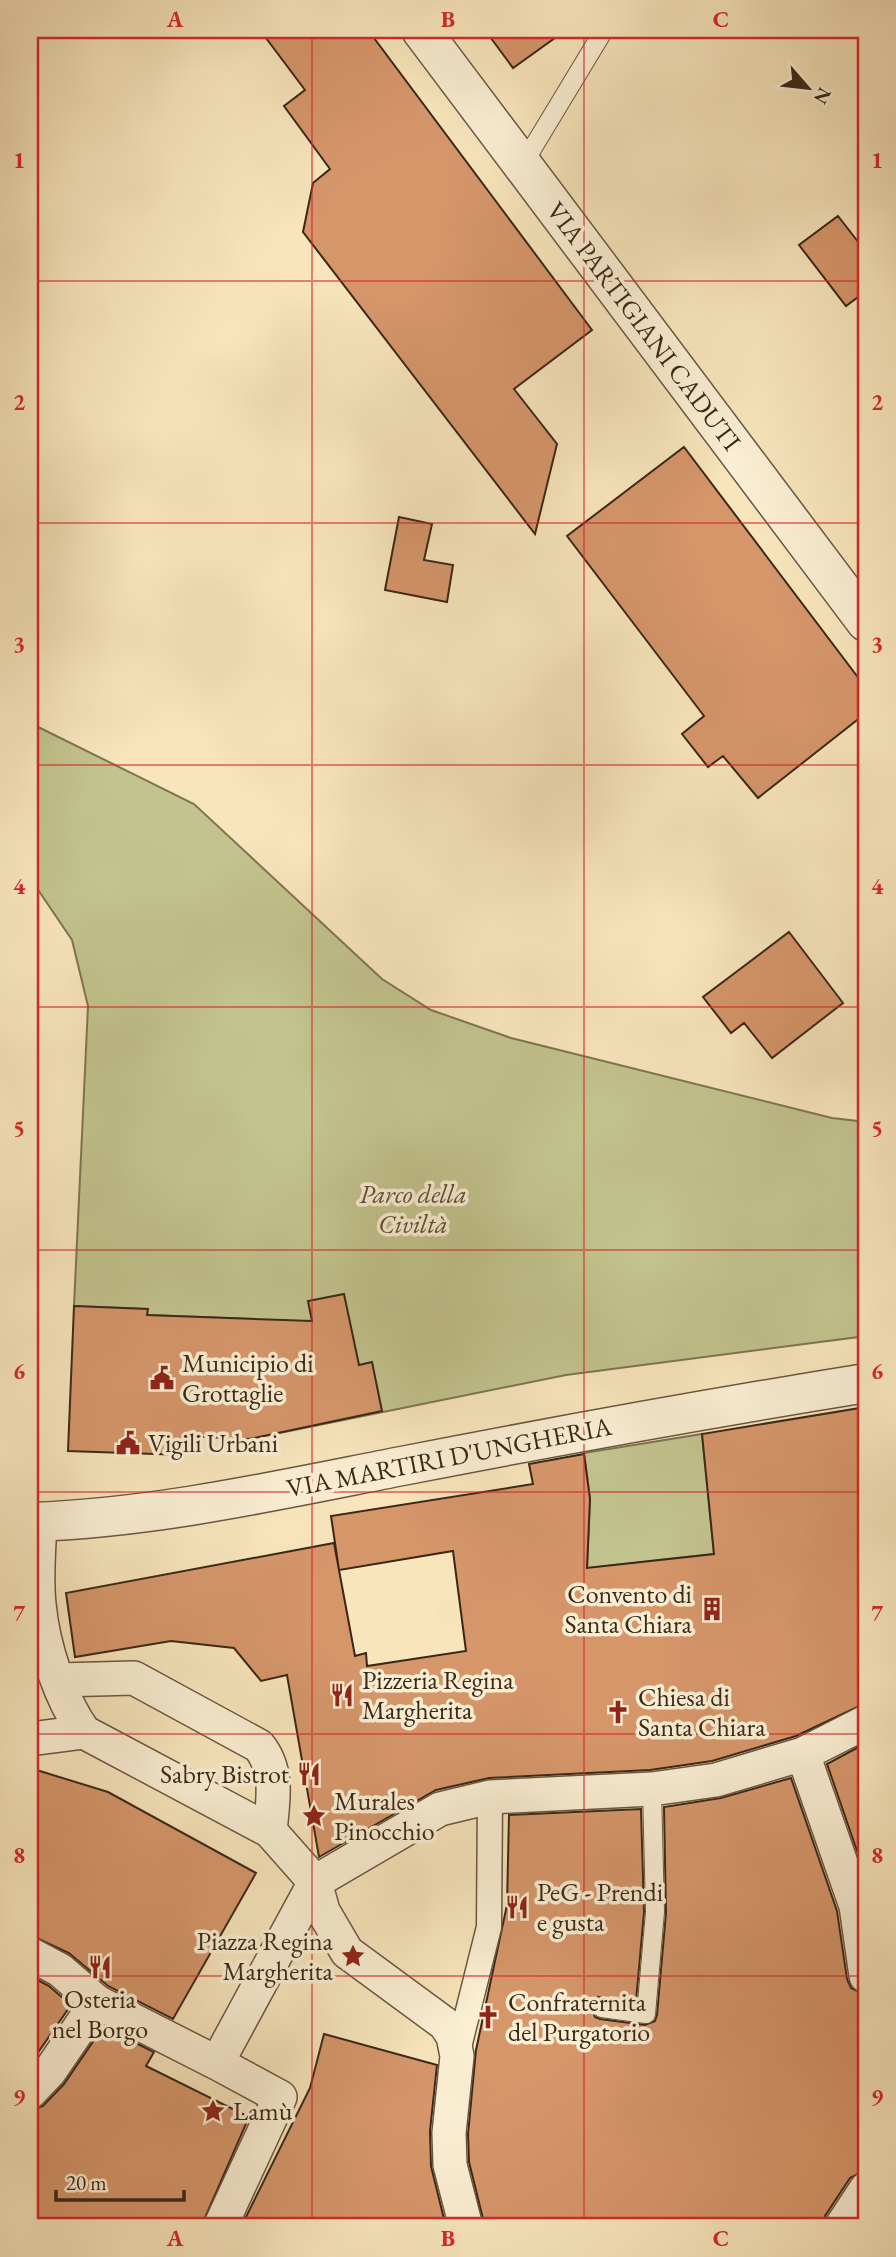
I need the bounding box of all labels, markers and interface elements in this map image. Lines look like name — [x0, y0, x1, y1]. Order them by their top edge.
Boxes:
text: A — [166, 4, 184, 34]
text: B — [441, 4, 455, 34]
text: C — [713, 4, 729, 34]
north arrow — [774, 52, 844, 122]
text: N — [808, 83, 837, 109]
text: 1 — [13, 145, 25, 175]
text: 1 — [871, 145, 883, 175]
street label: VIA PARTIGIANI CADUTI — [539, 195, 749, 458]
text: 2 — [13, 387, 25, 417]
text: 2 — [871, 387, 883, 417]
text: 3 — [13, 629, 25, 659]
text: 3 — [871, 629, 883, 659]
text: 4 — [13, 871, 26, 901]
text: 4 — [871, 871, 884, 901]
text: 5 — [13, 1113, 25, 1143]
text: 5 — [871, 1113, 883, 1143]
park label: Parco della Civiltà — [359, 1177, 467, 1241]
place label: Municipio di Grottaglie — [182, 1346, 314, 1410]
text: 6 — [13, 1356, 25, 1386]
text: 6 — [871, 1356, 883, 1386]
public building icon: Municipio di Grottaglie — [148, 1364, 176, 1392]
street label: VIA MARTIRI D'UNGHERIA — [284, 1409, 615, 1505]
place label: Vigili Urbani — [148, 1426, 278, 1460]
public building icon: Vigili Urbani — [114, 1429, 142, 1457]
place label: Convento di Santa Chiara — [564, 1577, 693, 1641]
building icon: Convento di Santa Chiara — [698, 1595, 726, 1623]
text: 7 — [13, 1598, 26, 1628]
text: 7 — [871, 1598, 884, 1628]
place label: Pizzeria Regina Margherita — [362, 1663, 514, 1727]
place label: Chiesa di Santa Chiara — [638, 1680, 766, 1744]
restaurant icon: Pizzeria Regina Margherita — [328, 1681, 356, 1709]
church icon: Chiesa di Santa Chiara — [604, 1698, 632, 1726]
place label: Sabry Bistrot — [160, 1757, 289, 1791]
restaurant icon: Sabry Bistrot — [295, 1760, 323, 1788]
place label: Murales Pinocchio — [334, 1784, 435, 1848]
place icon: Murales Pinocchio — [300, 1802, 328, 1830]
text: 8 — [13, 1840, 25, 1870]
text: 8 — [871, 1840, 883, 1870]
place label: PeG - Prendi e gusta — [537, 1875, 663, 1939]
restaurant icon: PeG - Prendi e gusta — [503, 1893, 531, 1921]
place label: Piazza Regina Margherita — [197, 1924, 334, 1988]
place icon: Piazza Regina Margherita — [339, 1942, 367, 1970]
restaurant icon: Osteria nel Borgo — [86, 1953, 114, 1981]
place label: Osteria nel Borgo — [52, 1982, 148, 2046]
place label: Confraternita del Purgatorio — [508, 1985, 650, 2049]
church icon: Confraternita del Purgatorio — [474, 2003, 502, 2031]
text: 9 — [13, 2082, 25, 2112]
text: 9 — [871, 2082, 883, 2112]
place label: Lamù — [233, 2094, 293, 2128]
place icon: Lamù — [199, 2097, 227, 2125]
scale bar — [56, 2159, 184, 2203]
text: 20 m — [66, 2169, 107, 2196]
text: A — [166, 2223, 184, 2253]
text: B — [441, 2223, 455, 2253]
text: C — [713, 2223, 729, 2253]

